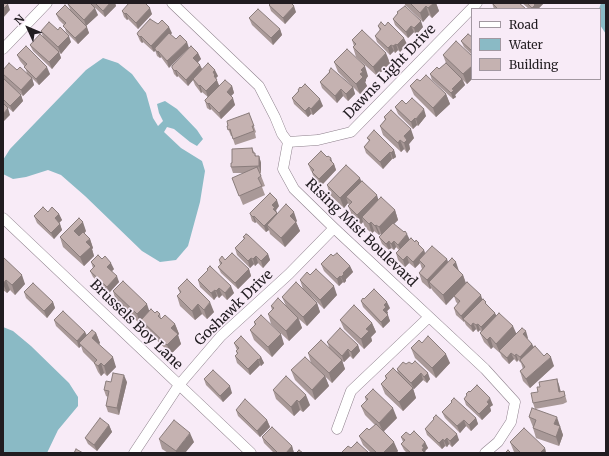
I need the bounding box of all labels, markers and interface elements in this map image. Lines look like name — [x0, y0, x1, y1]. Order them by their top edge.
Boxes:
north arrow — [8, 8, 48, 48]
legend — [471, 8, 601, 80]
text: N — [11, 12, 27, 28]
text: Road — [509, 17, 538, 32]
street label: Dawns Light Drive — [341, 21, 439, 123]
text: Water — [509, 37, 543, 52]
text: Building — [509, 57, 558, 72]
street label: Rising Mist Boulevard — [302, 175, 420, 291]
street label: Goshawk Drive — [191, 266, 277, 350]
street label: Brussels Boy Lane — [86, 276, 186, 374]

